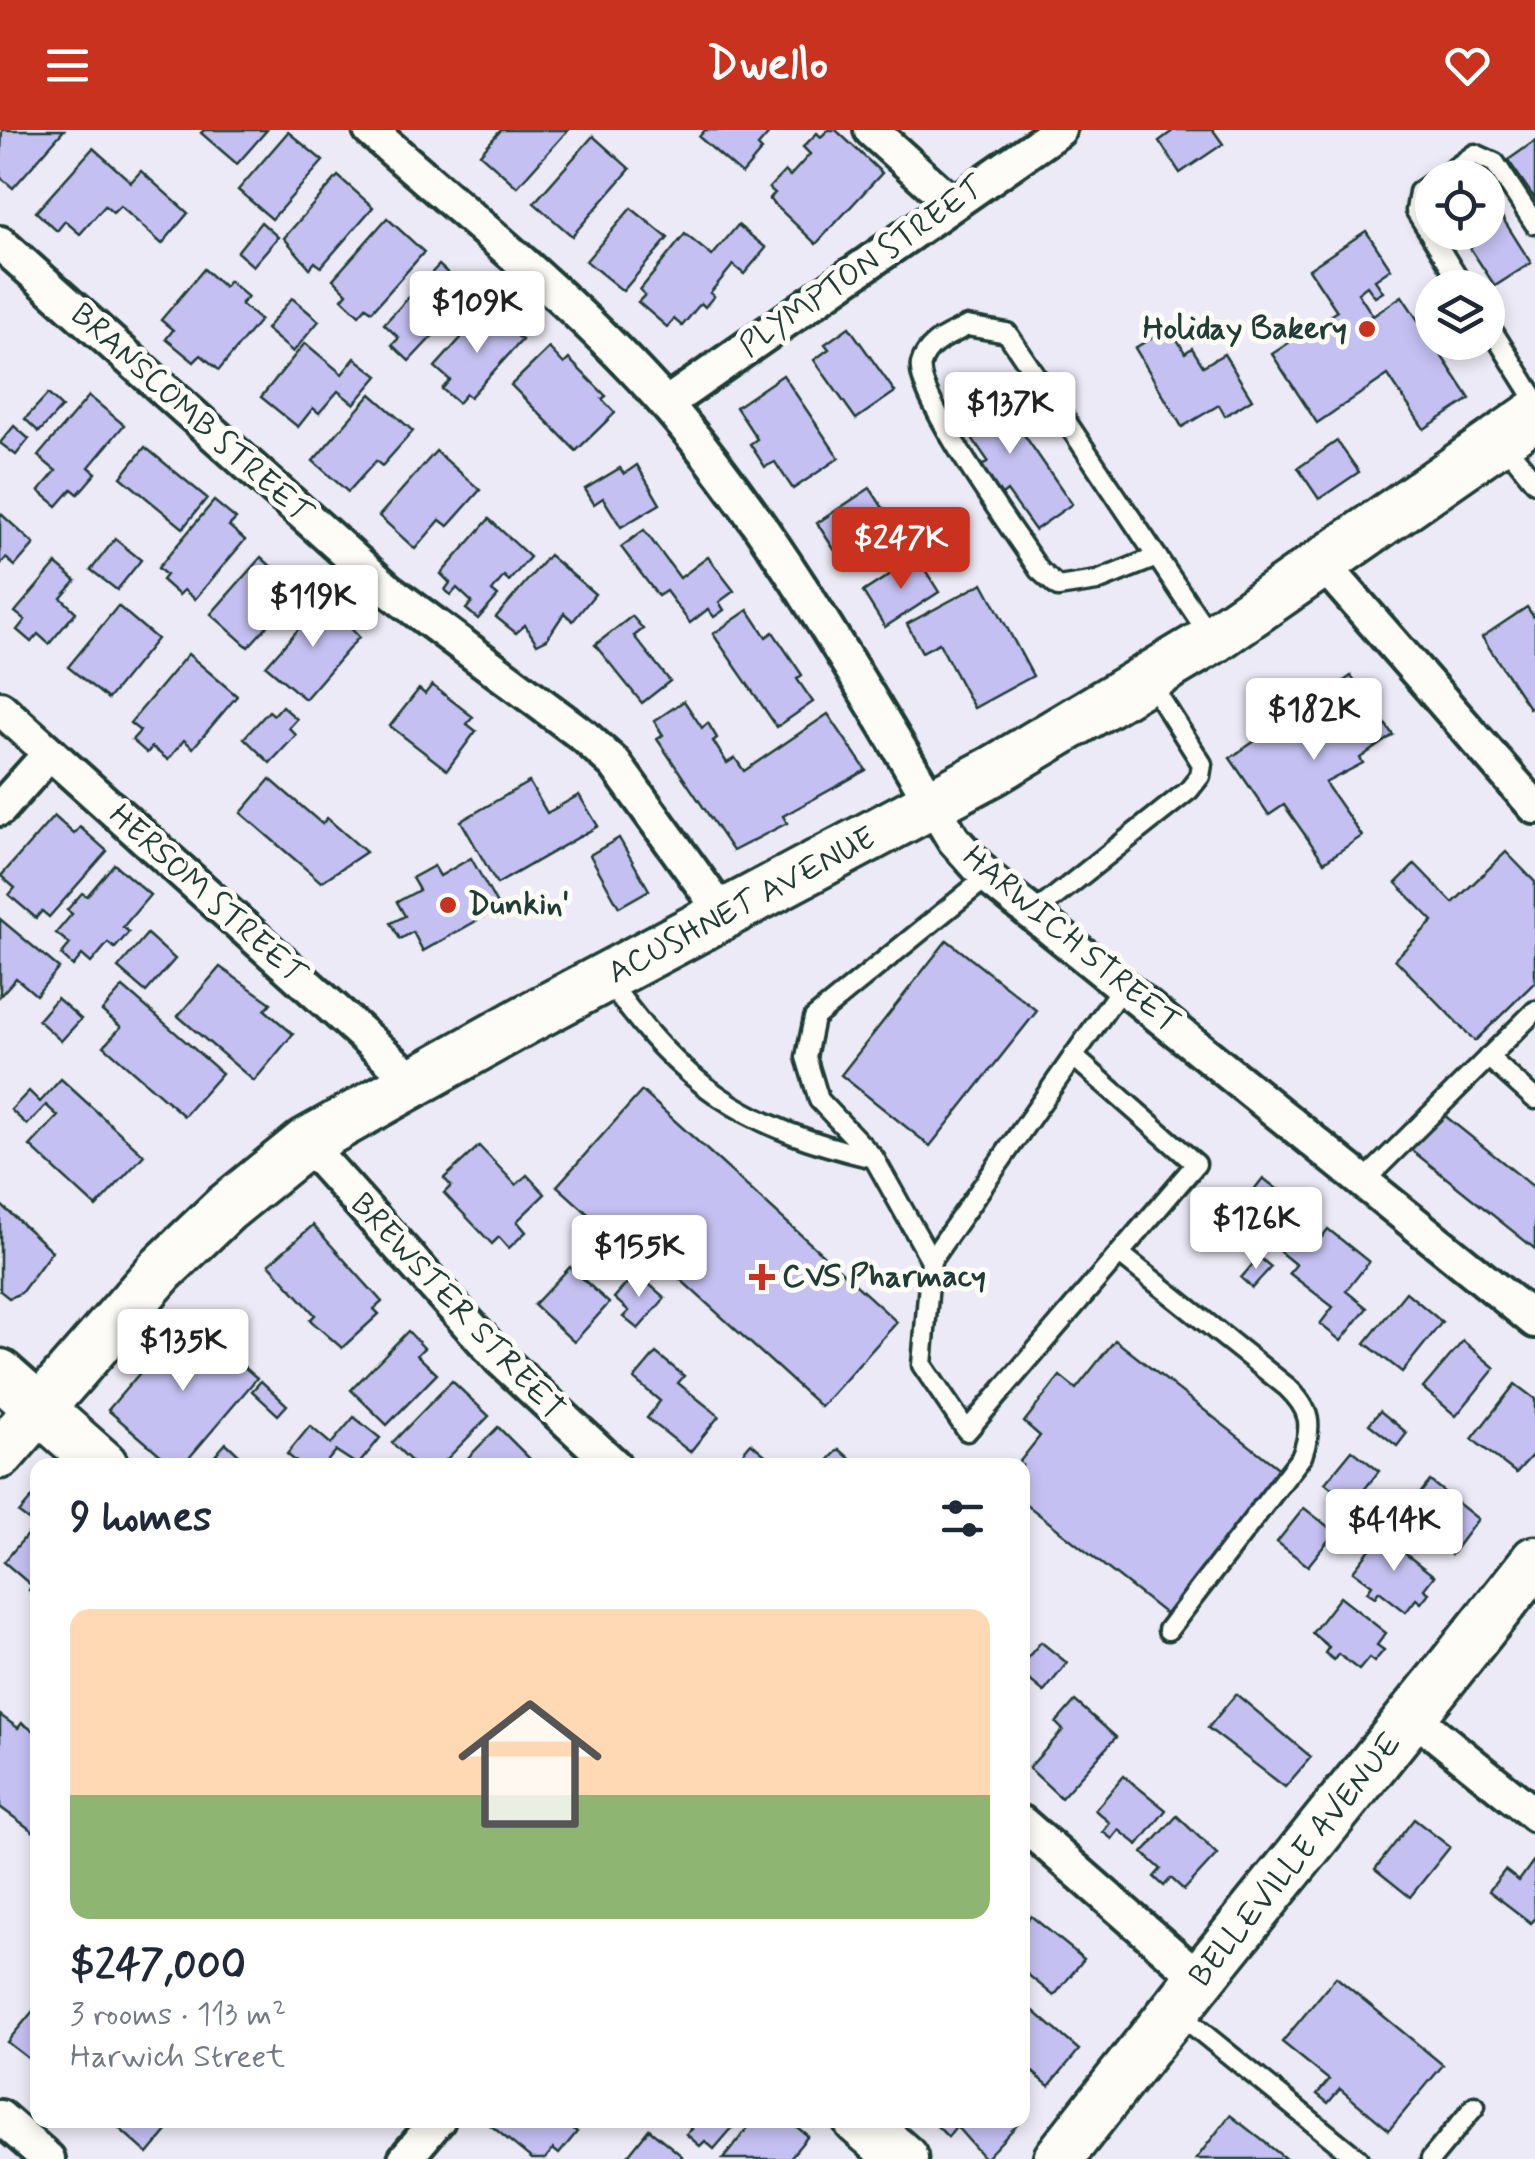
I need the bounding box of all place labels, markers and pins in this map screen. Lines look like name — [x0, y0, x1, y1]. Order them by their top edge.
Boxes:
pin: $109K — [407, 271, 547, 356]
place label: Holiday Bakery — [1143, 308, 1347, 350]
marker: Holiday Bakery — [1356, 318, 1378, 340]
pin: $137K — [940, 372, 1080, 457]
pin: $247K — [831, 507, 971, 592]
pin: $119K — [243, 565, 383, 650]
pin: $182K — [1244, 678, 1384, 763]
place label: Dunkin' — [468, 884, 570, 926]
marker: Dunkin' — [437, 894, 459, 916]
pin: $126K — [1186, 1187, 1326, 1272]
pin: $155K — [569, 1215, 709, 1300]
place label: CVS Pharmacy — [782, 1256, 986, 1298]
marker: CVS Pharmacy — [751, 1266, 773, 1288]
pin: $135K — [113, 1309, 253, 1394]
pin: $414K — [1324, 1489, 1464, 1574]

